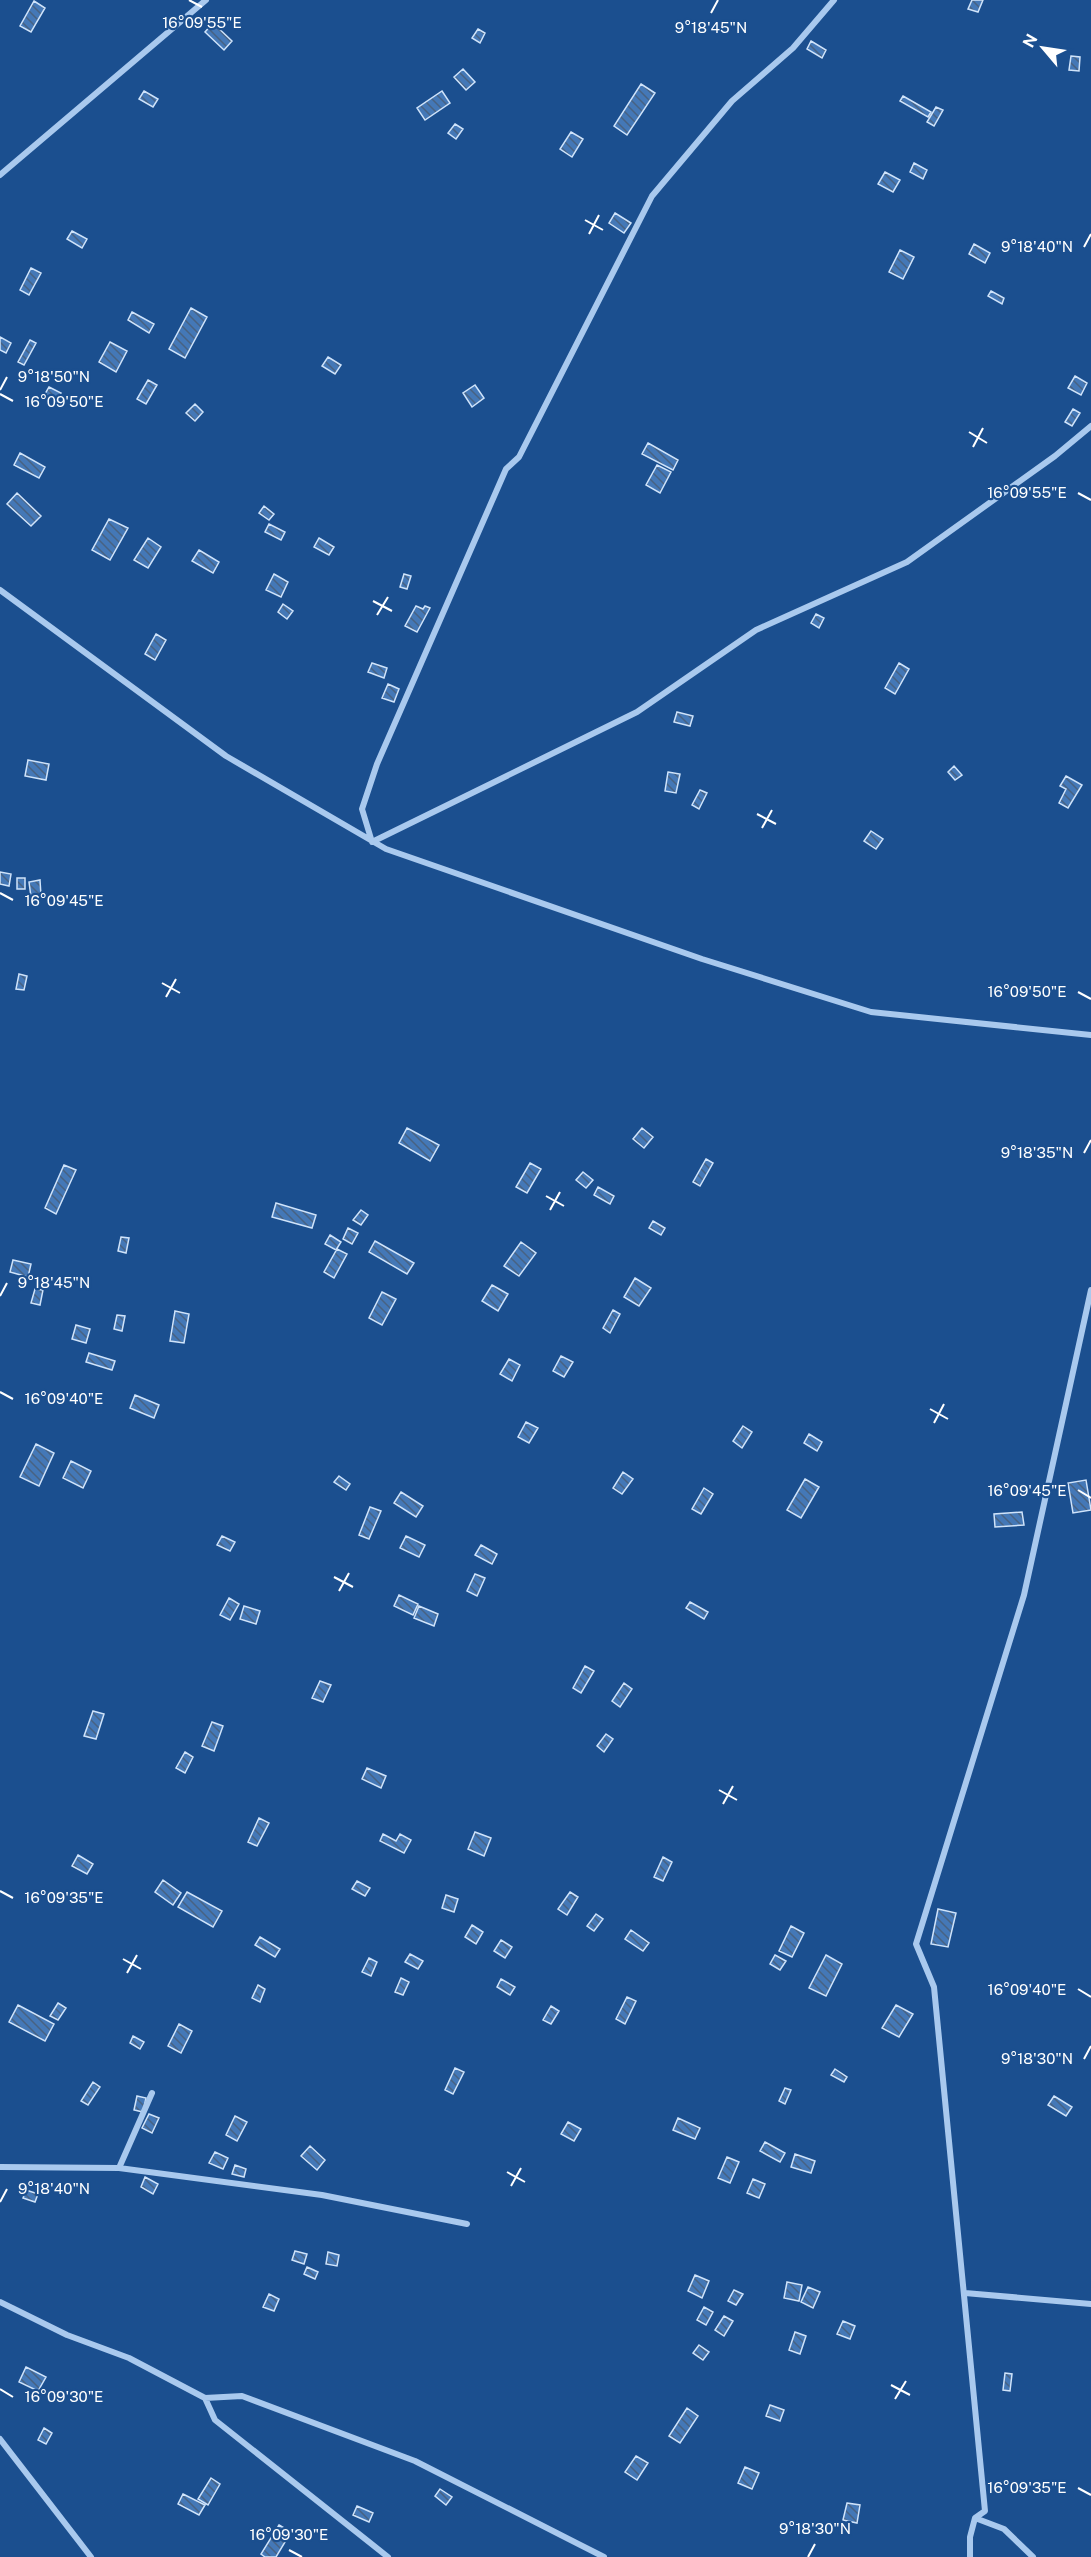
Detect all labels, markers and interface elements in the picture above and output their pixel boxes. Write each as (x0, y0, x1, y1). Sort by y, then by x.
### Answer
text: 16°09'55"E (162, 14, 242, 31)
north arrow (1013, 18, 1073, 78)
text: 9°18'45"N (675, 19, 747, 36)
text: N (1019, 31, 1042, 51)
text: 9°18'40"N (1001, 238, 1073, 255)
text: 9°18'50"N (18, 368, 90, 385)
text: 16°09'50"E (24, 393, 104, 410)
text: 16°09'55"E (987, 484, 1067, 501)
text: 16°09'45"E (24, 892, 104, 909)
text: 16°09'50"E (987, 983, 1067, 1000)
text: 9°18'35"N (1001, 1144, 1073, 1161)
text: 9°18'45"N (18, 1274, 90, 1291)
text: 16°09'40"E (25, 1390, 103, 1407)
text: 16°09'45"E (987, 1482, 1067, 1499)
text: 16°09'35"E (24, 1889, 104, 1906)
text: 16°09'40"E (988, 1981, 1066, 1998)
text: 9°18'30"N (1001, 2050, 1073, 2067)
text: 9°18'40"N (18, 2180, 90, 2197)
text: 16°09'30"E (25, 2388, 103, 2405)
text: 16°09'35"E (987, 2479, 1067, 2496)
text: 9°18'30"N (779, 2520, 851, 2537)
text: 16°09'30"E (250, 2526, 328, 2543)

